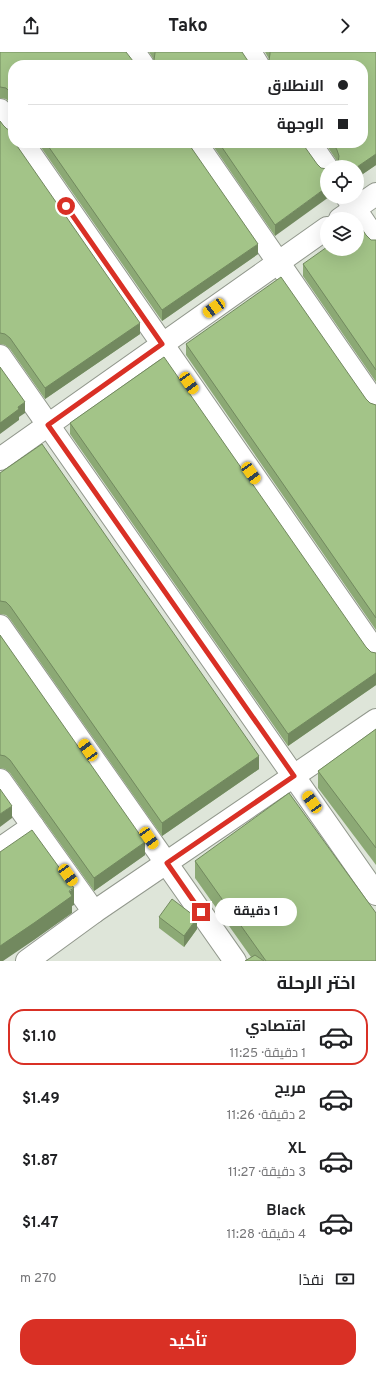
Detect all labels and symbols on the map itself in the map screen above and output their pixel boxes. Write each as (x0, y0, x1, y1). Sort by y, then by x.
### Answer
route start (57, 197, 75, 215)
car (201, 296, 227, 320)
car (177, 370, 201, 396)
car (239, 460, 263, 486)
car (76, 737, 100, 763)
car (300, 789, 324, 815)
car (137, 825, 161, 851)
car (56, 862, 80, 888)
callout: 1 دقيقة (215, 898, 297, 926)
route end (192, 903, 210, 921)

